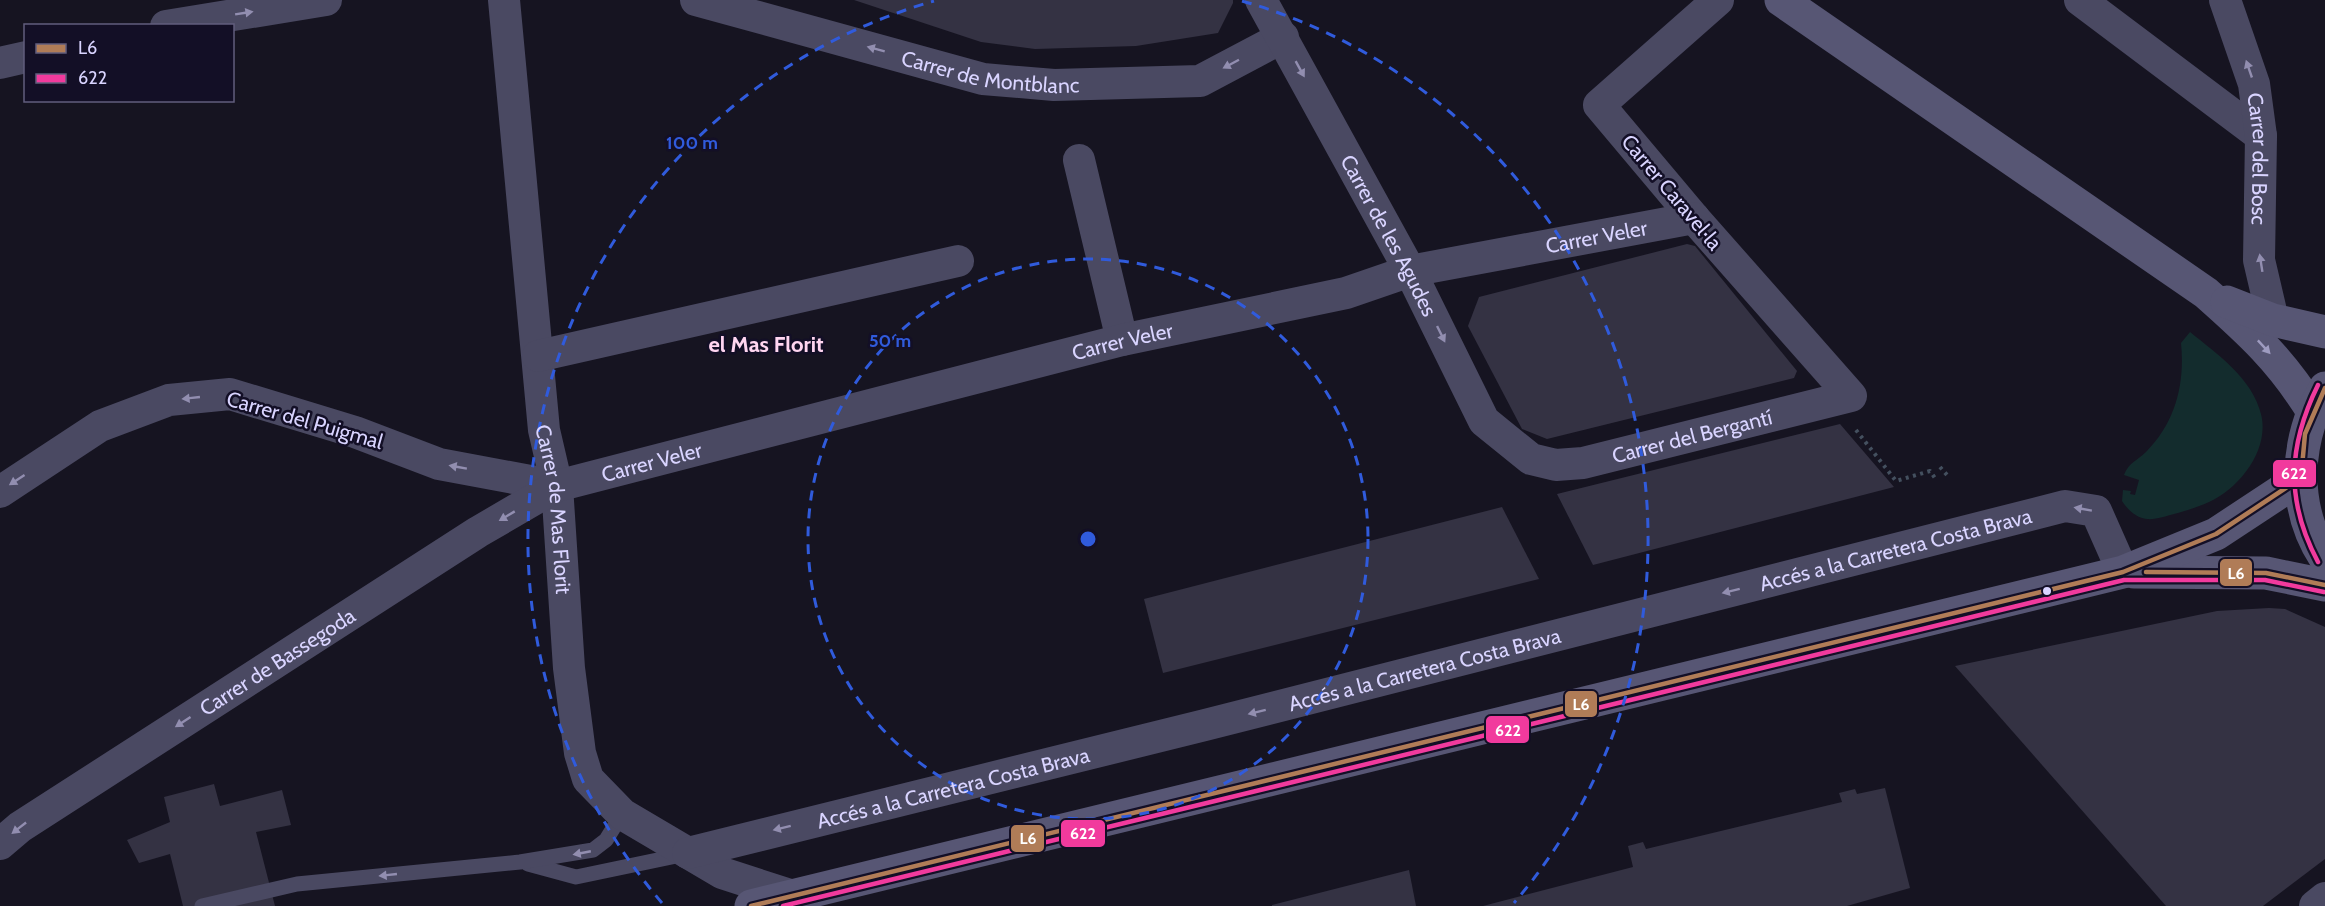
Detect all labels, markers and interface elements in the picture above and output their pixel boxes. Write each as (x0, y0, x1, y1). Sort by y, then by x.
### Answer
one-way arrow (235, 8, 254, 17)
legend (24, 24, 234, 102)
text: L6 (78, 37, 97, 59)
one-way arrow (867, 44, 885, 54)
street label: Carrer de Montblanc (899, 45, 1080, 98)
one-way arrow (1222, 59, 1240, 69)
one-way arrow (2243, 60, 2253, 78)
one-way arrow (1295, 61, 1305, 78)
text: 622 (78, 67, 107, 89)
street label: Carrer del Bosc (2243, 91, 2274, 225)
street label: Carrer Caravel·la (1616, 129, 1728, 255)
text: 100 m (666, 132, 718, 154)
street label: Carrer de les Agudes (1336, 150, 1443, 320)
street label: Carrer Veler (1543, 214, 1649, 258)
one-way arrow (2256, 253, 2265, 272)
street label: Carrer Veler (1069, 317, 1175, 365)
one-way arrow (1436, 326, 1446, 343)
text: 50 m (869, 330, 911, 352)
district label: el Mas Florit (708, 331, 824, 358)
one-way arrow (2257, 339, 2271, 353)
street label: Carrer del Puigmal (224, 386, 386, 454)
one-way arrow (182, 393, 201, 402)
street label: Carrer del Bergantí (1609, 404, 1775, 468)
street label: Carrer de Mas Florit (531, 422, 577, 595)
street label: Carrer Veler (599, 437, 705, 487)
line badge: 622 (2272, 459, 2317, 488)
one-way arrow (448, 462, 467, 471)
text: 622 (2281, 464, 2307, 483)
one-way arrow (10, 474, 26, 486)
street label: Accés a la Carretera Costa Brava (1757, 503, 2034, 596)
one-way arrow (2074, 504, 2093, 513)
one-way arrow (499, 510, 515, 521)
centre of rings (1078, 529, 1098, 549)
line badge: L6 (2219, 558, 2253, 587)
text: L6 (2228, 564, 2245, 583)
unlabelled marker (2041, 585, 2053, 597)
one-way arrow (1722, 586, 1740, 596)
street label: Carrer de Bassegoda (195, 602, 359, 721)
street label: Accés a la Carretera Costa Brava (1286, 622, 1563, 716)
line badge: L6 (1564, 690, 1598, 718)
text: L6 (1573, 695, 1590, 714)
one-way arrow (1248, 708, 1266, 717)
line badge: 622 (1485, 715, 1530, 744)
one-way arrow (175, 716, 191, 727)
text: 622 (1495, 721, 1521, 740)
street label: Accés a la Carretera Costa Brava (814, 742, 1092, 833)
line badge: 622 (1060, 819, 1106, 848)
one-way arrow (12, 822, 27, 834)
one-way arrow (773, 823, 792, 833)
line badge: L6 (1010, 824, 1045, 853)
text: 622 (1070, 824, 1096, 843)
text: L6 (1020, 829, 1037, 848)
one-way arrow (572, 849, 591, 858)
one-way arrow (379, 870, 398, 880)

